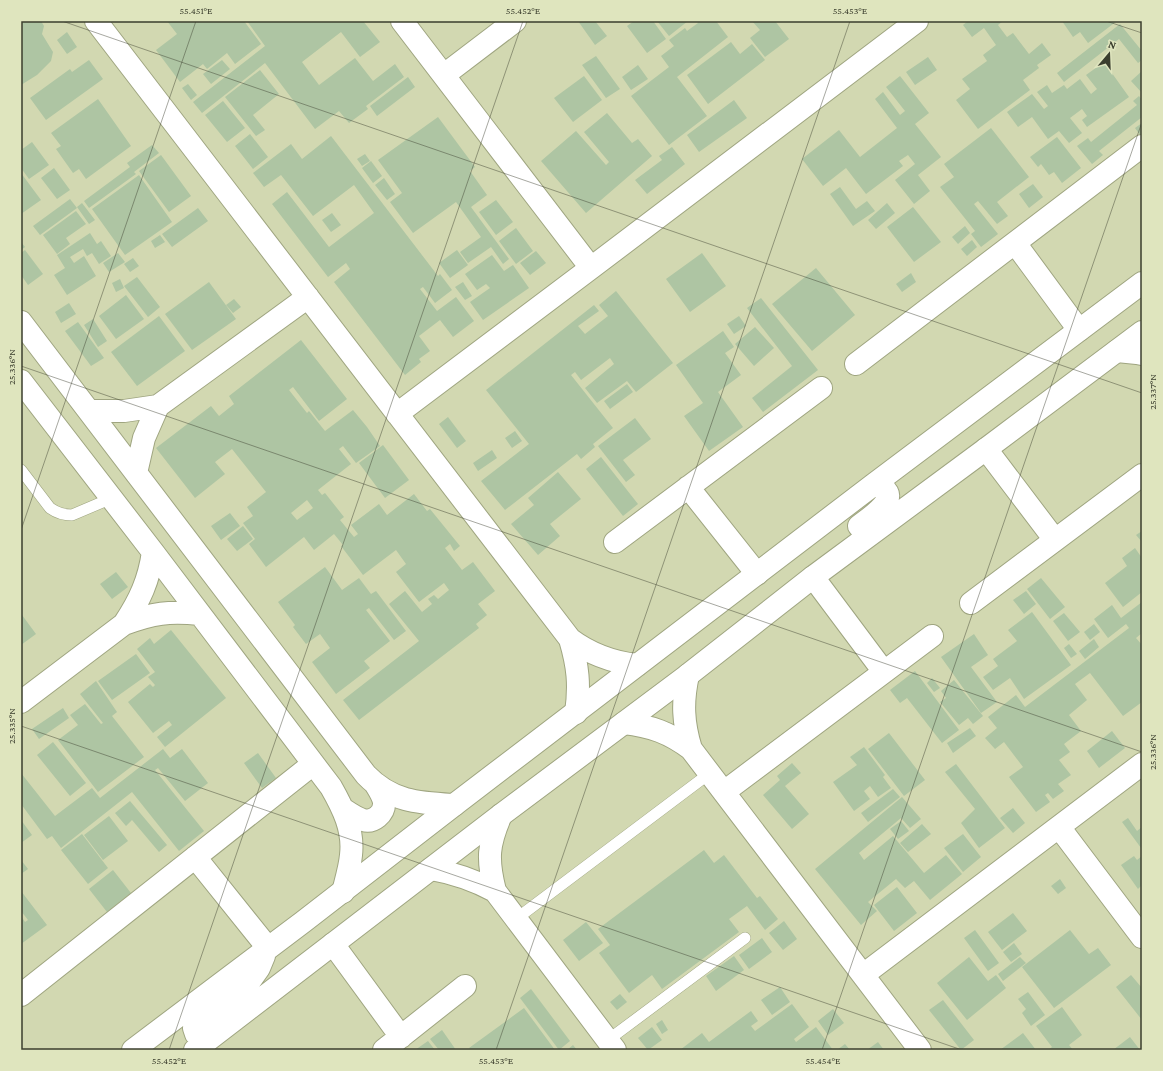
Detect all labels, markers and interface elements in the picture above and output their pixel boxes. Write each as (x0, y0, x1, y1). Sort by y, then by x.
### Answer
text: 55.451°E (179, 5, 213, 16)
text: 55.452°E (506, 5, 541, 16)
text: 55.453°E (833, 5, 868, 16)
north arrow (1089, 34, 1129, 74)
text: N (1107, 38, 1118, 52)
text: 25.336°N (6, 349, 17, 385)
text: 25.337°N (1147, 374, 1158, 410)
text: 25.335°N (6, 708, 17, 744)
text: 25.336°N (1147, 734, 1158, 770)
text: 55.452°E (152, 1055, 187, 1066)
text: 55.453°E (479, 1055, 514, 1066)
text: 55.454°E (805, 1055, 841, 1066)

